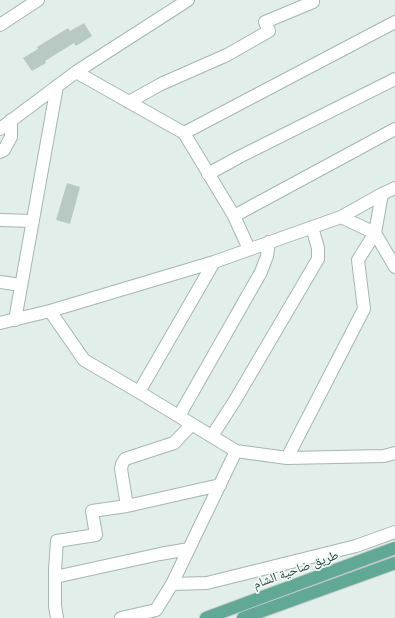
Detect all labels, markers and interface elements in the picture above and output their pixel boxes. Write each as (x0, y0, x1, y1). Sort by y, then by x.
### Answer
street label: طريق ضاحية الشام (251, 547, 341, 593)

